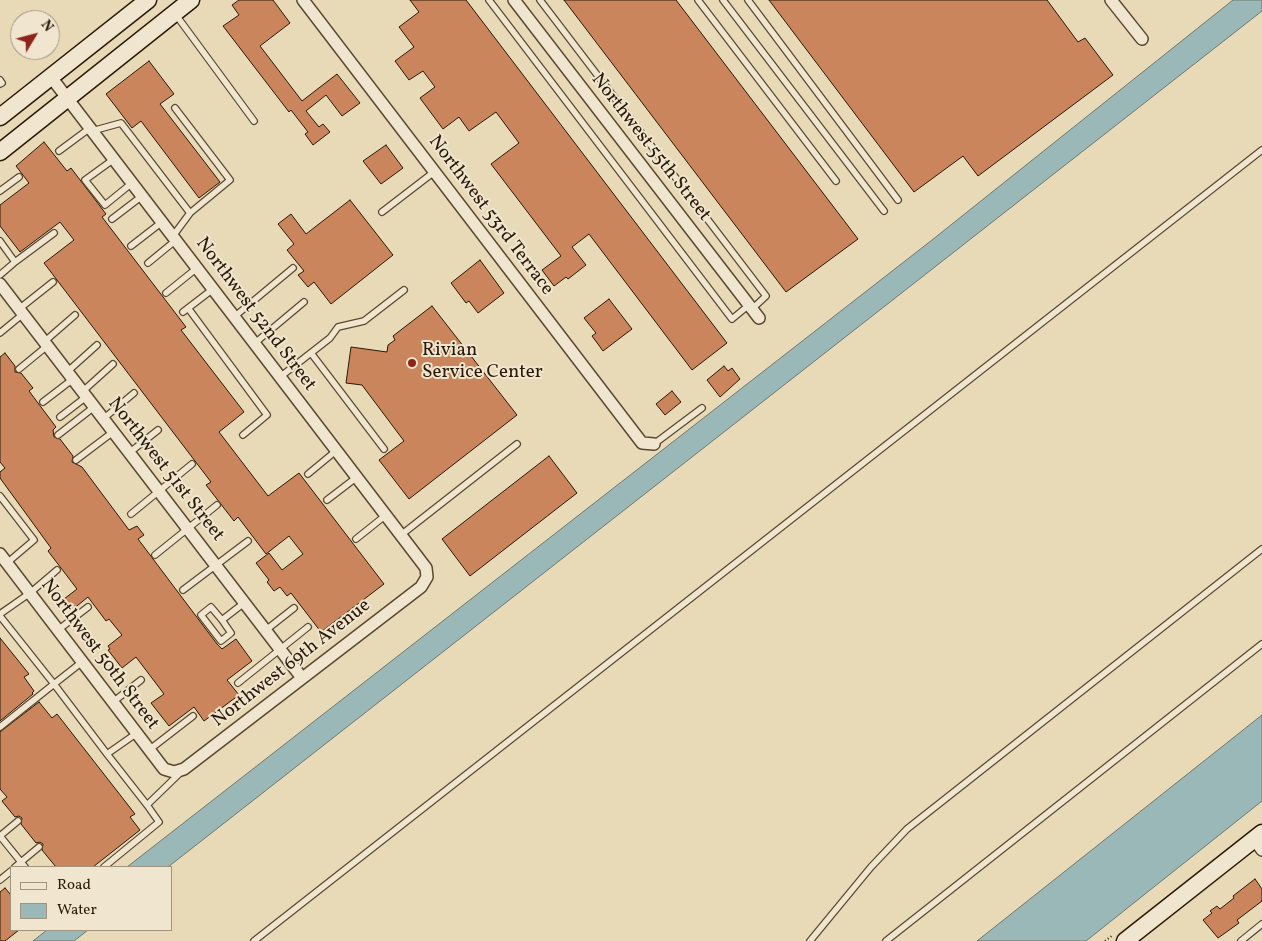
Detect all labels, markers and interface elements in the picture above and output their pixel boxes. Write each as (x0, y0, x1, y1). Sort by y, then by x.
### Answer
north arrow (10, 10, 60, 60)
text: N (36, 16, 57, 36)
street label: Northwest 55th Street (585, 70, 715, 226)
street label: Northwest 53rd Terrace (422, 131, 558, 301)
street label: Northwest 52nd Street (190, 234, 320, 396)
place label: Rivian Service Center (422, 341, 543, 385)
marker: Rivian Service Center (406, 357, 418, 369)
street label: Northwest 51st Street (102, 393, 228, 547)
street label: Northwest 50th Street (35, 575, 163, 735)
street label: Northwest 69th Avenue (208, 595, 376, 733)
legend (10, 866, 172, 931)
text: Road (57, 875, 91, 896)
text: Water (57, 900, 97, 921)

